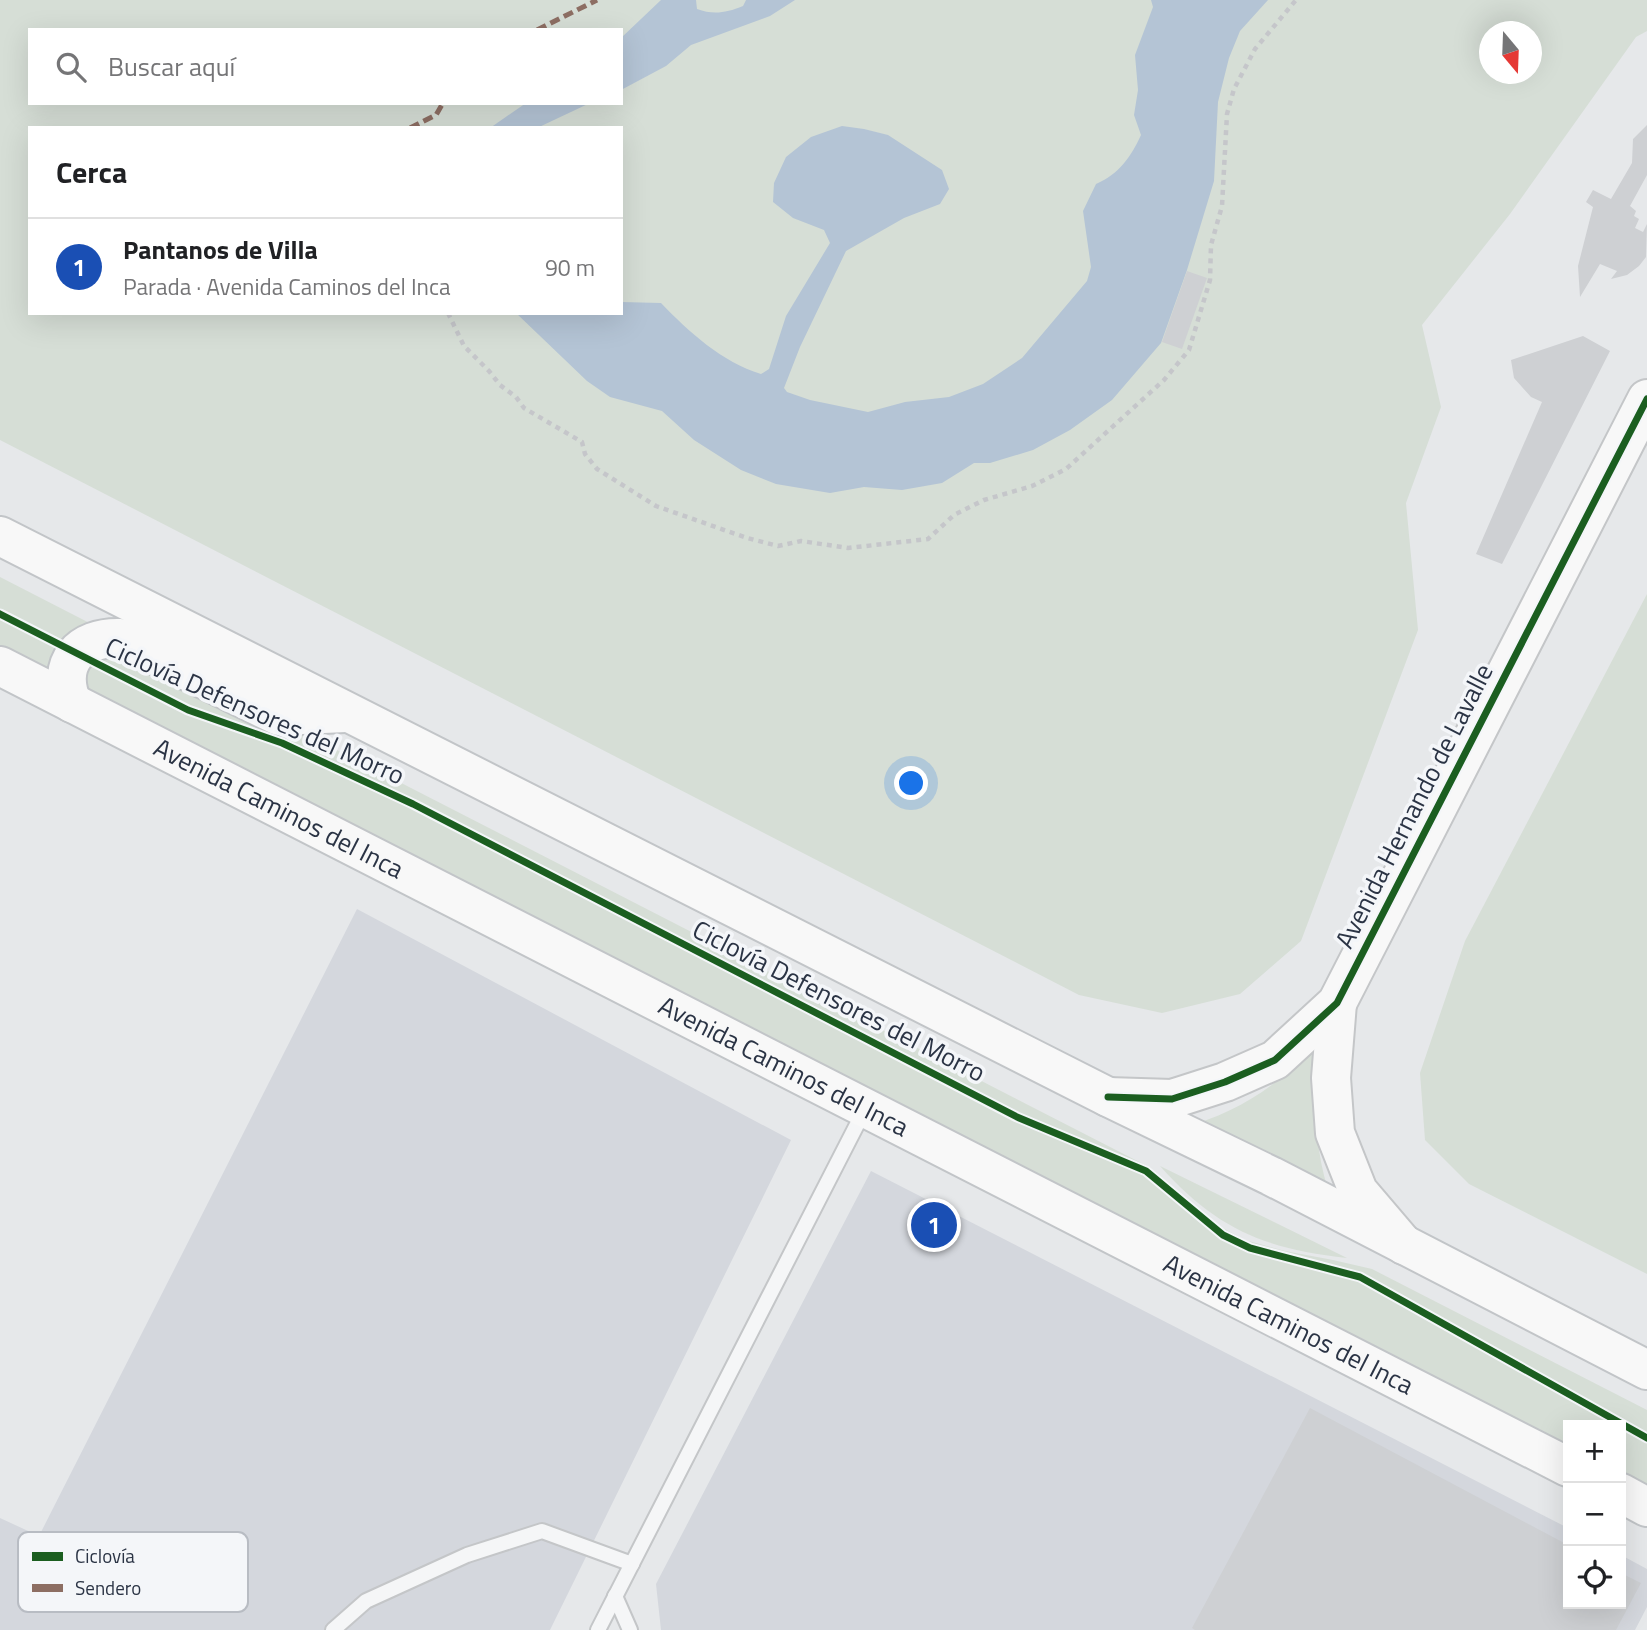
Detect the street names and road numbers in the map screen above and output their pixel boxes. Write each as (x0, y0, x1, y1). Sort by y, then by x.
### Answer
street label: Ciclovía Defensores del Morro (99, 627, 411, 794)
street label: Avenida Hernando de Lavalle (1325, 657, 1502, 955)
street label: Avenida Caminos del Inca (147, 728, 411, 888)
street label: Ciclovía Defensores del Morro (686, 910, 992, 1091)
street label: Avenida Caminos del Inca (652, 986, 916, 1146)
street label: Avenida Caminos del Inca (1157, 1244, 1421, 1404)

